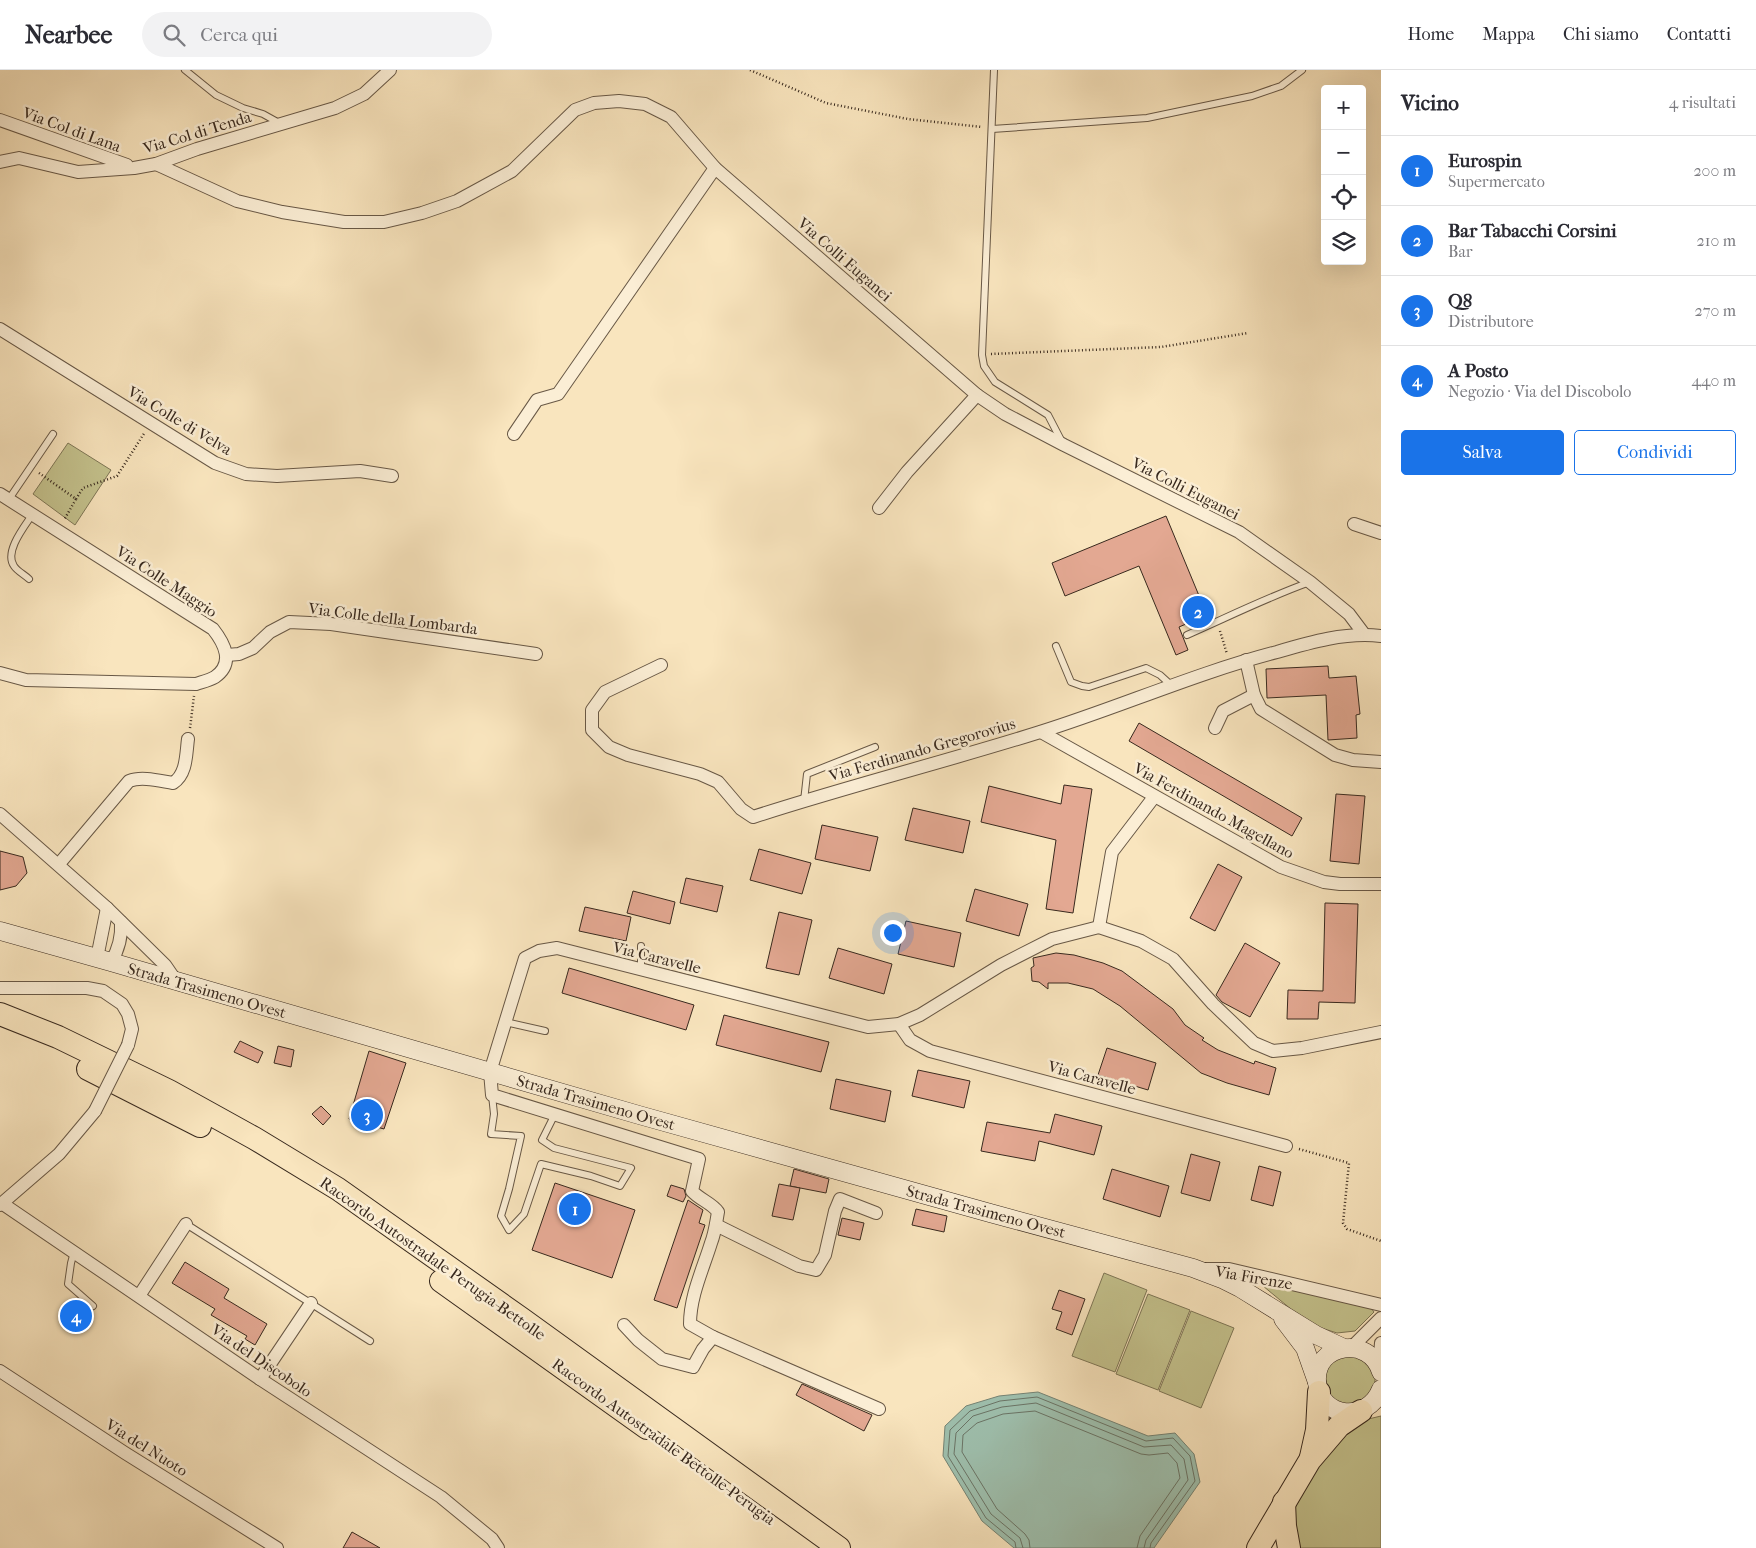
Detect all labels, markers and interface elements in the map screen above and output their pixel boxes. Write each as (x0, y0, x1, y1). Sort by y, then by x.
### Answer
search box (142, 12, 492, 57)
text: Nearbee (25, 21, 112, 49)
icon: search (160, 21, 188, 49)
text: Cerca qui (200, 24, 278, 46)
text: Home (1407, 24, 1454, 45)
text: Mappa (1482, 24, 1535, 45)
text: Chi siamo (1563, 24, 1639, 45)
text: Contatti (1667, 24, 1731, 45)
map controls (1321, 85, 1366, 265)
button: + (1321, 85, 1366, 130)
text: Vicino (1401, 91, 1459, 115)
text: 4 risultati (1669, 93, 1736, 112)
street label: Via Col di Lana (19, 103, 124, 156)
street label: Via Col di Tenda (140, 107, 254, 158)
button: − (1321, 130, 1366, 175)
text: Eurospin (1448, 150, 1522, 172)
text: 1 (1414, 161, 1420, 180)
text: 200 m (1693, 161, 1736, 180)
text: Supermercato (1448, 172, 1545, 191)
button: locate (1321, 175, 1366, 220)
street label: Via Colli Euganei (793, 213, 896, 306)
button: layers (1321, 220, 1366, 265)
text: Bar Tabacchi Corsini (1448, 220, 1617, 242)
text: 2 (1413, 231, 1421, 250)
text: 210 m (1697, 231, 1736, 250)
text: Bar (1448, 242, 1473, 261)
text: Q8 (1448, 290, 1472, 312)
text: 3 (1414, 301, 1420, 320)
text: 270 m (1695, 301, 1736, 320)
text: Distributore (1448, 312, 1534, 331)
text: A Posto (1448, 360, 1509, 382)
text: 4 (1412, 371, 1422, 390)
text: 440 m (1691, 371, 1736, 390)
street label: Via Colle di Velva (123, 381, 236, 459)
text: Negozio · Via del Discobolo (1448, 382, 1631, 401)
button: Salva (1401, 430, 1564, 475)
button: Condividi (1574, 430, 1736, 475)
street label: Via Colli Euganei (1128, 453, 1243, 524)
street label: Via Colle Maggio (112, 541, 221, 621)
pin: 2 (1182, 593, 1214, 631)
street label: Via Colle della Lombarda (306, 599, 479, 638)
street label: Via Ferdinando Gregorovius (826, 714, 1018, 786)
street label: Via Ferdinando Magellano (1129, 758, 1297, 863)
your location (880, 920, 906, 946)
street label: Via Caravelle (610, 937, 703, 978)
street label: Strada Trasimeno Ovest (125, 959, 289, 1022)
street label: Via Caravelle (1045, 1056, 1138, 1098)
street label: Strada Trasimeno Ovest (514, 1071, 678, 1134)
pin: 3 (351, 1096, 383, 1134)
street label: Raccordo Autostradale Perugia-Bettolle (316, 1173, 549, 1344)
street label: Strada Trasimeno Ovest (904, 1181, 1068, 1242)
pin: 1 (559, 1190, 591, 1228)
street label: Via Firenze (1213, 1261, 1294, 1294)
pin: 4 (60, 1297, 92, 1335)
street label: Via del Discobolo (207, 1319, 316, 1401)
street label: Raccordo Autostradale Bettolle-Perugia (548, 1354, 779, 1529)
street label: Via del Nuoto (101, 1414, 191, 1480)

